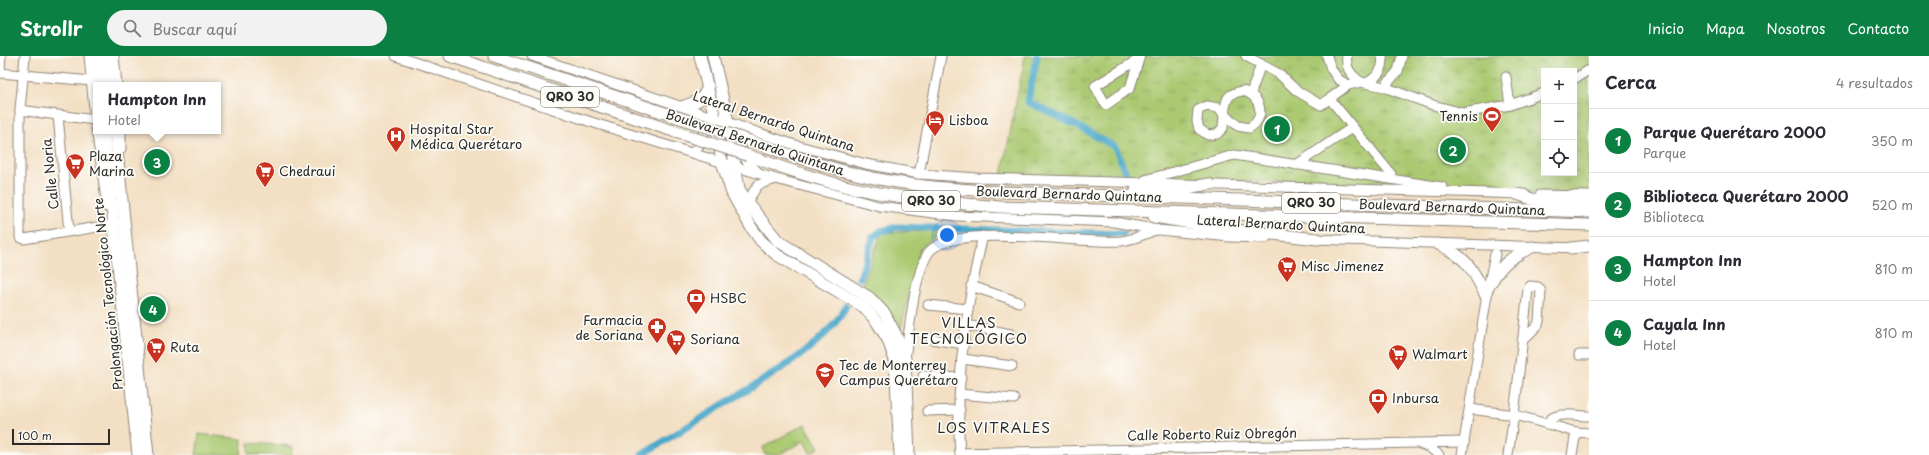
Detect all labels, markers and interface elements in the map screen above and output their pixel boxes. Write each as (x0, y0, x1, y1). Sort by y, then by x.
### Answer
search box (107, 10, 387, 46)
text: Strollr (20, 14, 83, 42)
icon: search (121, 17, 143, 39)
text: Buscar aquí (153, 17, 237, 40)
text: Inicio (1648, 18, 1684, 39)
text: Mapa (1706, 18, 1744, 39)
text: Nosotros (1766, 18, 1826, 39)
text: Contacto (1848, 18, 1909, 39)
map controls (1541, 68, 1577, 176)
button: + (1541, 68, 1577, 104)
text: Cerca (1605, 69, 1656, 95)
text: 4 resultados (1836, 73, 1913, 92)
popup (93, 82, 221, 134)
street label: Lateral Bernardo Quintana (691, 85, 858, 156)
text: Hampton Inn (108, 87, 206, 110)
road number: QRO 30 (541, 87, 599, 107)
street label: Boulevard Bernardo Quintana (664, 104, 848, 180)
button: − (1541, 104, 1577, 140)
sports icon: Tennis (1481, 105, 1503, 133)
place label: Tennis (1440, 106, 1478, 125)
hotel icon: Lisboa (924, 109, 946, 137)
text: Hotel (108, 110, 141, 129)
place label: Lisboa (949, 110, 989, 129)
pin: 1 (1264, 114, 1290, 144)
place label: Hospital Star Médica Querétaro (410, 119, 522, 153)
text: Parque Querétaro 2000 (1643, 120, 1826, 143)
hospital icon: Hospital Star Médica Querétaro (385, 125, 407, 153)
text: 1 (1615, 131, 1621, 150)
text: 350 m (1871, 131, 1913, 150)
pin: 2 (1440, 135, 1466, 165)
street label: Calle Noria (36, 137, 63, 210)
button: locate (1541, 140, 1577, 176)
text: Parque (1643, 143, 1686, 162)
place label: Plaza Marina (89, 146, 135, 180)
pin: 3 (144, 147, 170, 177)
supermarket icon: Plaza Marina (64, 152, 86, 180)
supermarket icon: Chedraui (254, 160, 276, 188)
place label: Chedraui (279, 161, 335, 180)
street label: Boulevard Bernardo Quintana (975, 181, 1163, 206)
text: Biblioteca Querétaro 2000 (1643, 184, 1849, 207)
road number: QRO 30 (902, 191, 960, 211)
road number: QRO 30 (1282, 193, 1340, 213)
street label: Boulevard Bernardo Quintana (1358, 194, 1546, 219)
text: 2 (1613, 195, 1623, 214)
text: 520 m (1871, 195, 1913, 214)
street label: Prolongación Tecnológico Norte (88, 197, 127, 391)
text: Biblioteca (1643, 207, 1704, 226)
street label: Lateral Bernardo Quintana (1196, 210, 1367, 237)
your location (937, 225, 957, 245)
text: Hampton Inn (1643, 248, 1742, 271)
supermarket icon: Misc Jimenez (1276, 255, 1298, 283)
place label: Misc Jimenez (1301, 256, 1384, 275)
text: 3 (1614, 259, 1622, 278)
text: 810 m (1875, 259, 1913, 278)
text: Hotel (1643, 271, 1676, 290)
bank icon: HSBC (685, 287, 707, 315)
place label: HSBC (710, 288, 747, 307)
pin: 4 (140, 294, 166, 324)
place label: Farmacia de Soriana (575, 310, 643, 344)
district label: VILLAS TECNOLÓGICO (910, 312, 1028, 349)
text: Cayala Inn (1643, 312, 1726, 335)
pharmacy icon: Farmacia de Soriana (646, 316, 668, 344)
text: 4 (1614, 323, 1622, 342)
text: 810 m (1875, 323, 1913, 342)
supermarket icon: Soriana (665, 328, 687, 356)
place label: Soriana (690, 329, 741, 348)
text: Hotel (1643, 335, 1676, 354)
supermarket icon: Ruta (145, 336, 167, 364)
place label: Ruta (170, 337, 200, 356)
supermarket icon: Walmart (1387, 343, 1409, 371)
place label: Walmart (1412, 344, 1468, 363)
place label: Tec de Monterrey Campus Querétaro (839, 355, 958, 389)
school or university icon: Tec de Monterrey Campus Querétaro (814, 361, 836, 389)
bank icon: Inbursa (1367, 387, 1389, 415)
place label: Inbursa (1392, 388, 1440, 407)
district label: LOS VITRALES (937, 417, 1051, 438)
street label: Calle Roberto Ruiz Obregón (1127, 423, 1297, 444)
scale bar (12, 427, 110, 446)
text: 100 m (18, 427, 52, 444)

